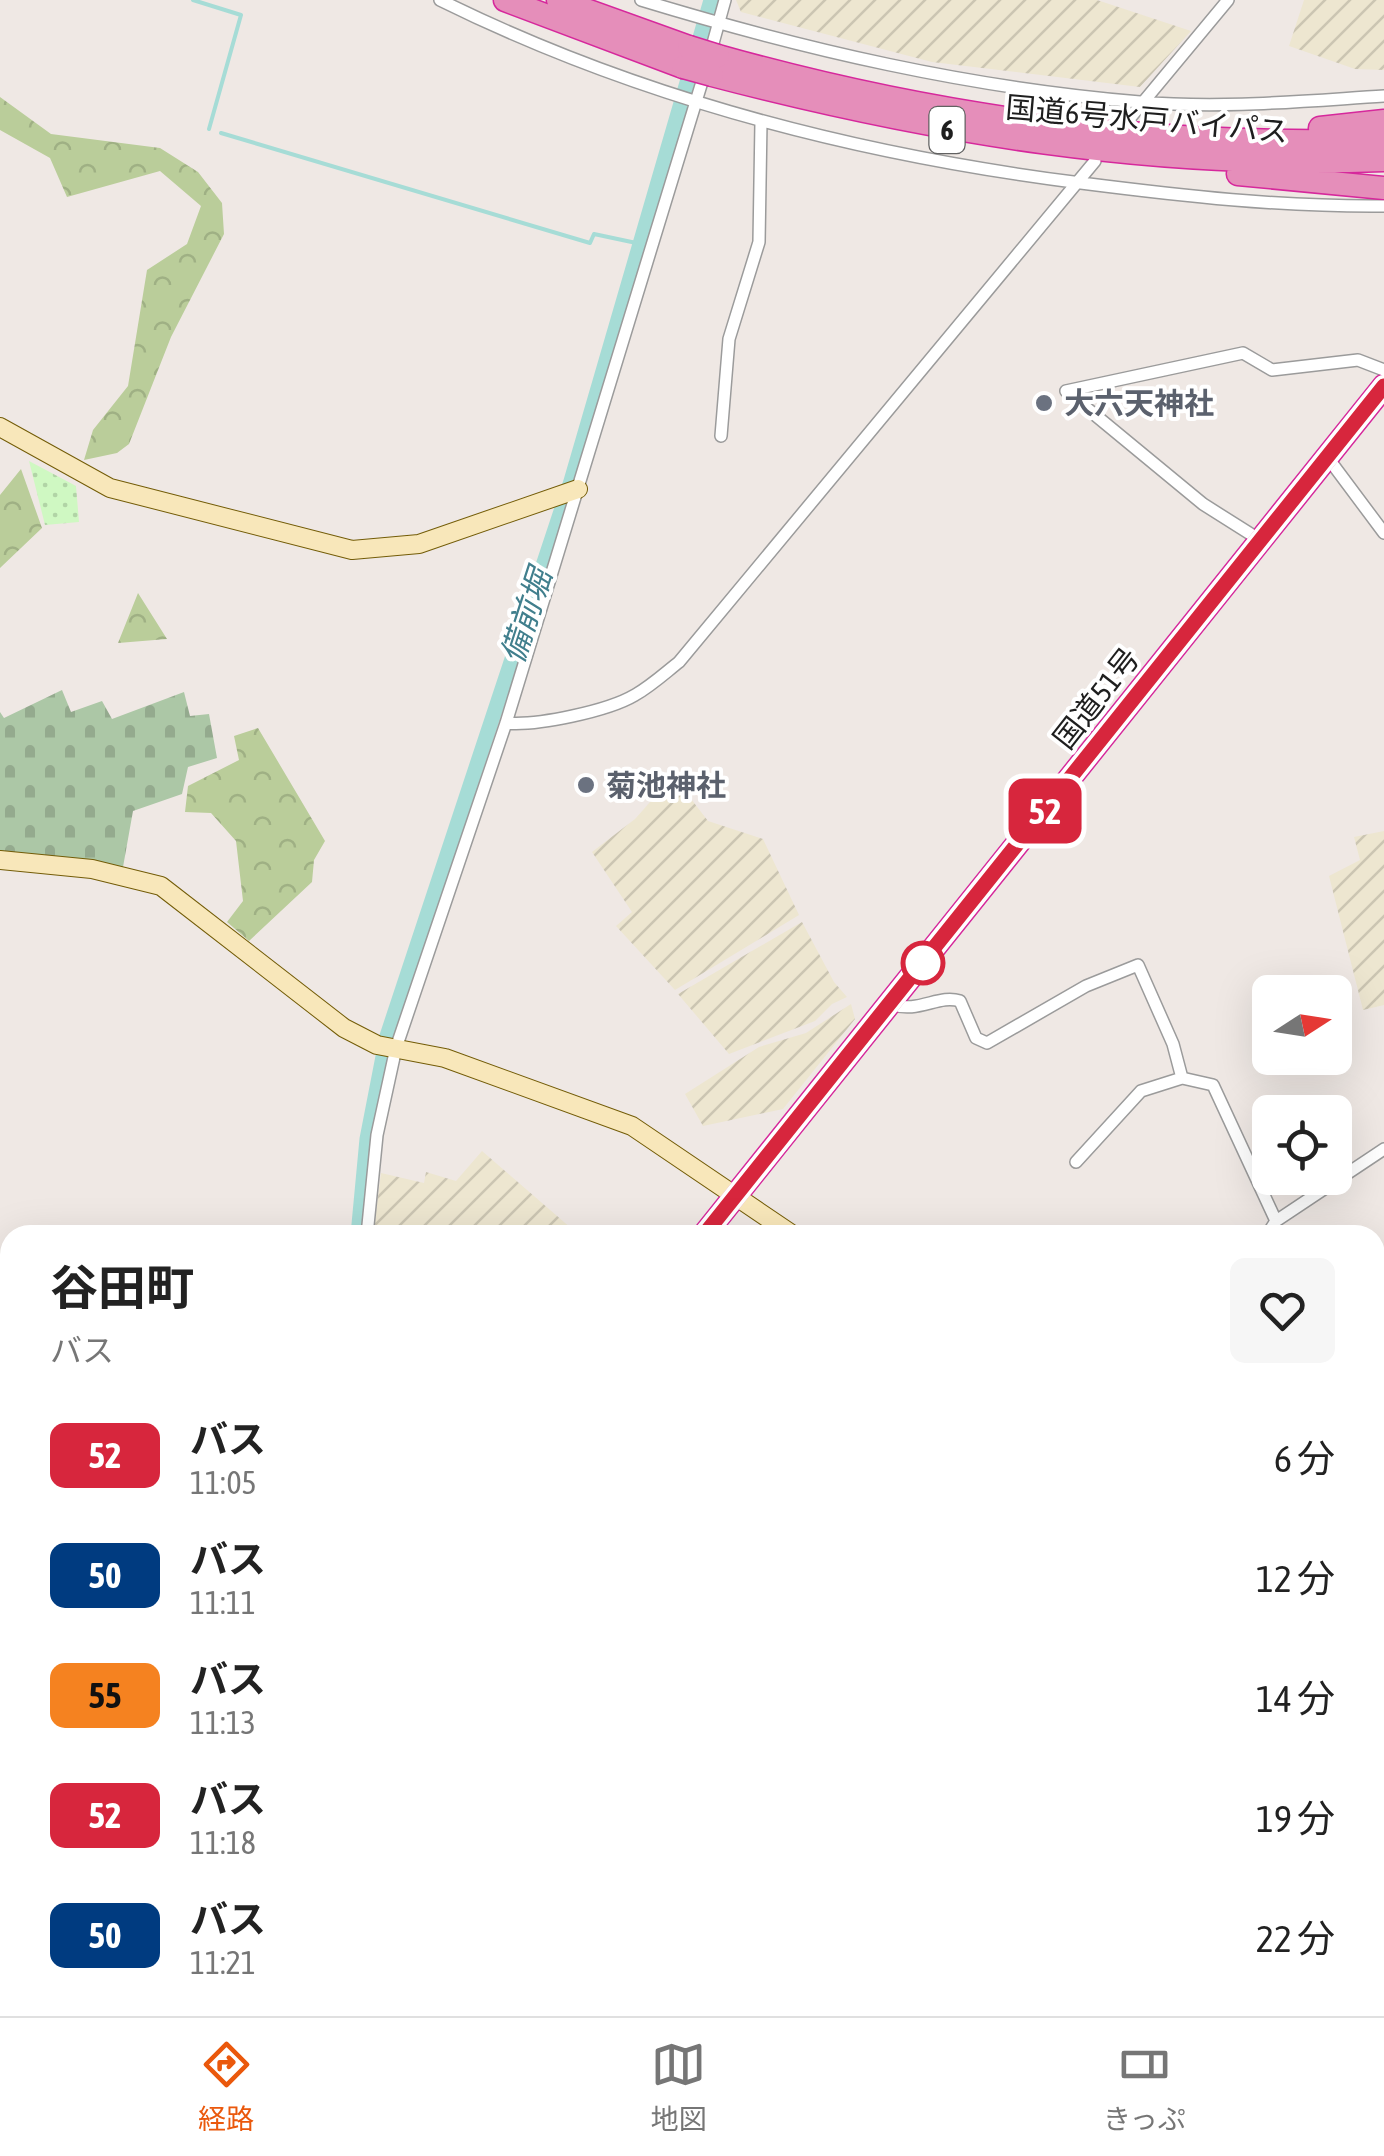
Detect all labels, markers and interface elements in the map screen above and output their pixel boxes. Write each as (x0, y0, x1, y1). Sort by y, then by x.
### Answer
street label: 国道6号水戸バイパス (1004, 90, 1290, 148)
road number: 6 (930, 107, 964, 153)
place label: 大六天神社 (1064, 386, 1214, 420)
marker: 大六天神社 (1033, 392, 1055, 414)
water label: 備前堀 (494, 560, 560, 667)
street label: 国道51号 (1046, 641, 1146, 755)
place label: 菊池神社 (606, 768, 726, 802)
marker: 菊池神社 (575, 774, 597, 796)
line badge: 52 (1000, 778, 1090, 844)
text: 52 (1029, 791, 1061, 831)
unlabelled marker (902, 942, 944, 984)
north arrow (1252, 975, 1352, 1075)
map controls (1252, 975, 1352, 1195)
button: locate (1252, 1095, 1352, 1195)
button: heart (1230, 1258, 1335, 1363)
text: 谷田町 (50, 1260, 194, 1315)
text: バス (50, 1332, 114, 1369)
text: バス (190, 1418, 266, 1461)
text: 52 (89, 1435, 121, 1475)
text: 6 分 (1274, 1437, 1335, 1480)
text: 11:05 (190, 1464, 257, 1501)
text: バス (190, 1538, 266, 1581)
text: 50 (89, 1555, 121, 1595)
text: 12 分 (1256, 1557, 1335, 1600)
text: 11:11 (190, 1584, 256, 1621)
text: バス (190, 1658, 266, 1701)
text: 55 (89, 1675, 121, 1715)
text: 14 分 (1256, 1677, 1335, 1720)
text: 11:13 (190, 1704, 256, 1741)
text: バス (190, 1778, 266, 1821)
text: 52 (89, 1795, 121, 1835)
text: 19 分 (1256, 1797, 1335, 1840)
text: 11:18 (190, 1824, 256, 1861)
text: バス (190, 1898, 266, 1941)
text: 50 (89, 1915, 121, 1955)
text: 22 分 (1256, 1917, 1335, 1960)
text: 11:21 (190, 1944, 256, 1981)
tab: 経路 (198, 2037, 254, 2137)
tab: 地図 (651, 2037, 707, 2137)
tab: きっぷ (1103, 2037, 1186, 2137)

